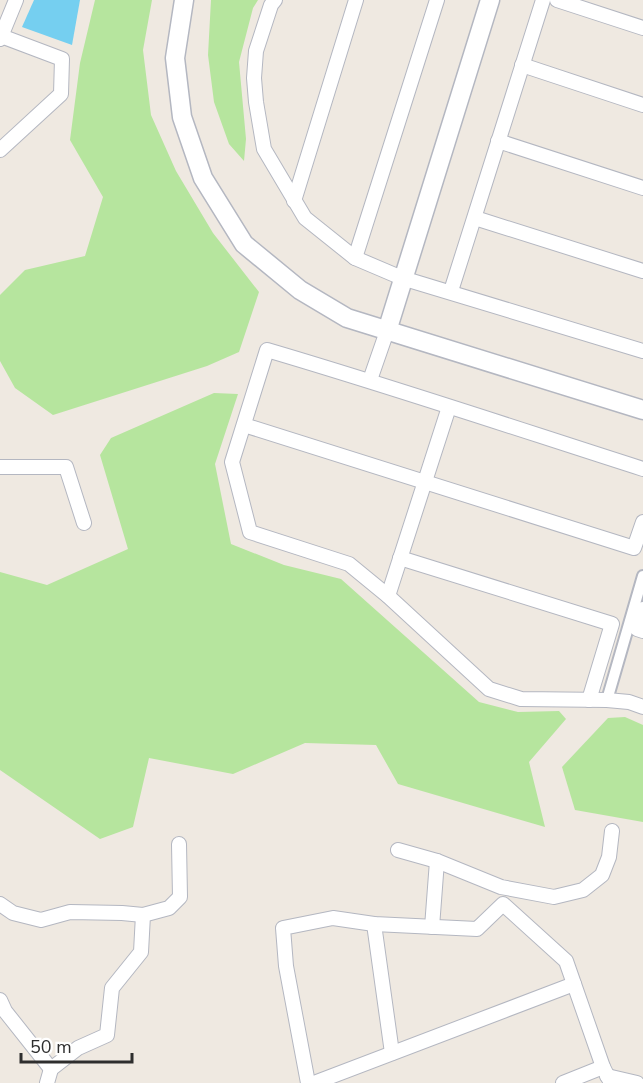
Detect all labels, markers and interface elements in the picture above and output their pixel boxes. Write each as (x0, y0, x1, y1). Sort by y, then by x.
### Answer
scale bar (21, 1026, 132, 1064)
text: 50 m (30, 1035, 72, 1059)

